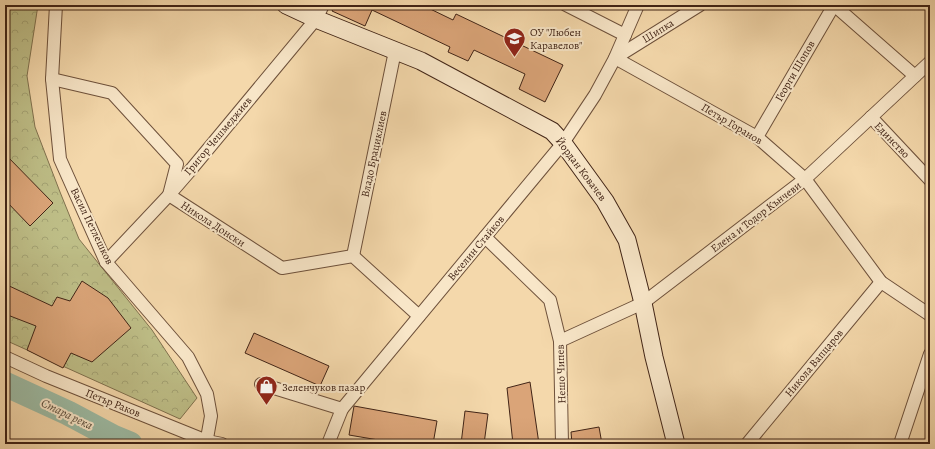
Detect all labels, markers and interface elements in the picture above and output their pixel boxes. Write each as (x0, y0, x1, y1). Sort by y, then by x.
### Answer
street label: Шипка (639, 15, 678, 47)
school or university icon: ОУ "Любен Каравелов" (502, 25, 528, 58)
place label: ОУ "Любен Каравелов" (530, 25, 582, 53)
street label: Георги Шопов (771, 38, 819, 104)
street label: Григор Чешмеджиев (181, 93, 255, 179)
street label: Петър Горанов (699, 100, 765, 148)
street label: Владо Брациклиев (358, 109, 390, 199)
street label: Единство (871, 119, 913, 162)
street label: Йордан Ковачев (552, 134, 610, 204)
street label: Елена и Тодор Кънчеви (708, 178, 804, 256)
street label: Васил Петлешков (67, 185, 117, 267)
street label: Никола Донски (178, 197, 248, 251)
street label: Веселин Стайков (444, 212, 508, 284)
street label: Никола Вапцаров (781, 326, 847, 400)
street label: Нешо Чипев (552, 344, 570, 404)
shop icon: Зеленчуков пазар (253, 374, 279, 407)
place label: Зеленчуков пазар (282, 380, 365, 395)
street label: Петър Раков (83, 385, 143, 421)
water label: Стара река (39, 395, 96, 434)

